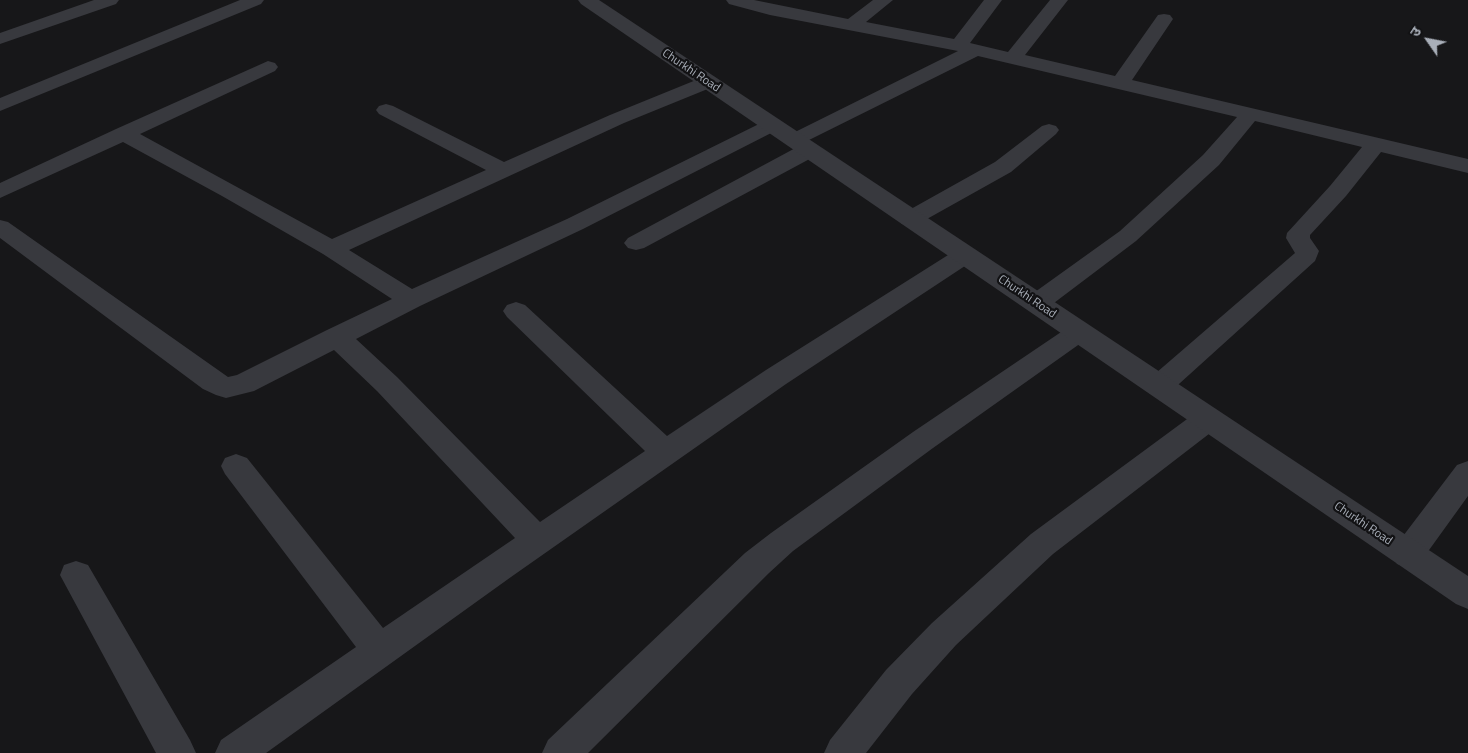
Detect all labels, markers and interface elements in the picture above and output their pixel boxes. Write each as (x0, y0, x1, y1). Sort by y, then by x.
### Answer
north arrow (1403, 15, 1453, 65)
text: उ (1404, 22, 1426, 41)
street label: Churkhi Road (659, 46, 723, 96)
street label: Churkhi Road (995, 272, 1059, 322)
street label: Churkhi Road (1331, 499, 1395, 549)

